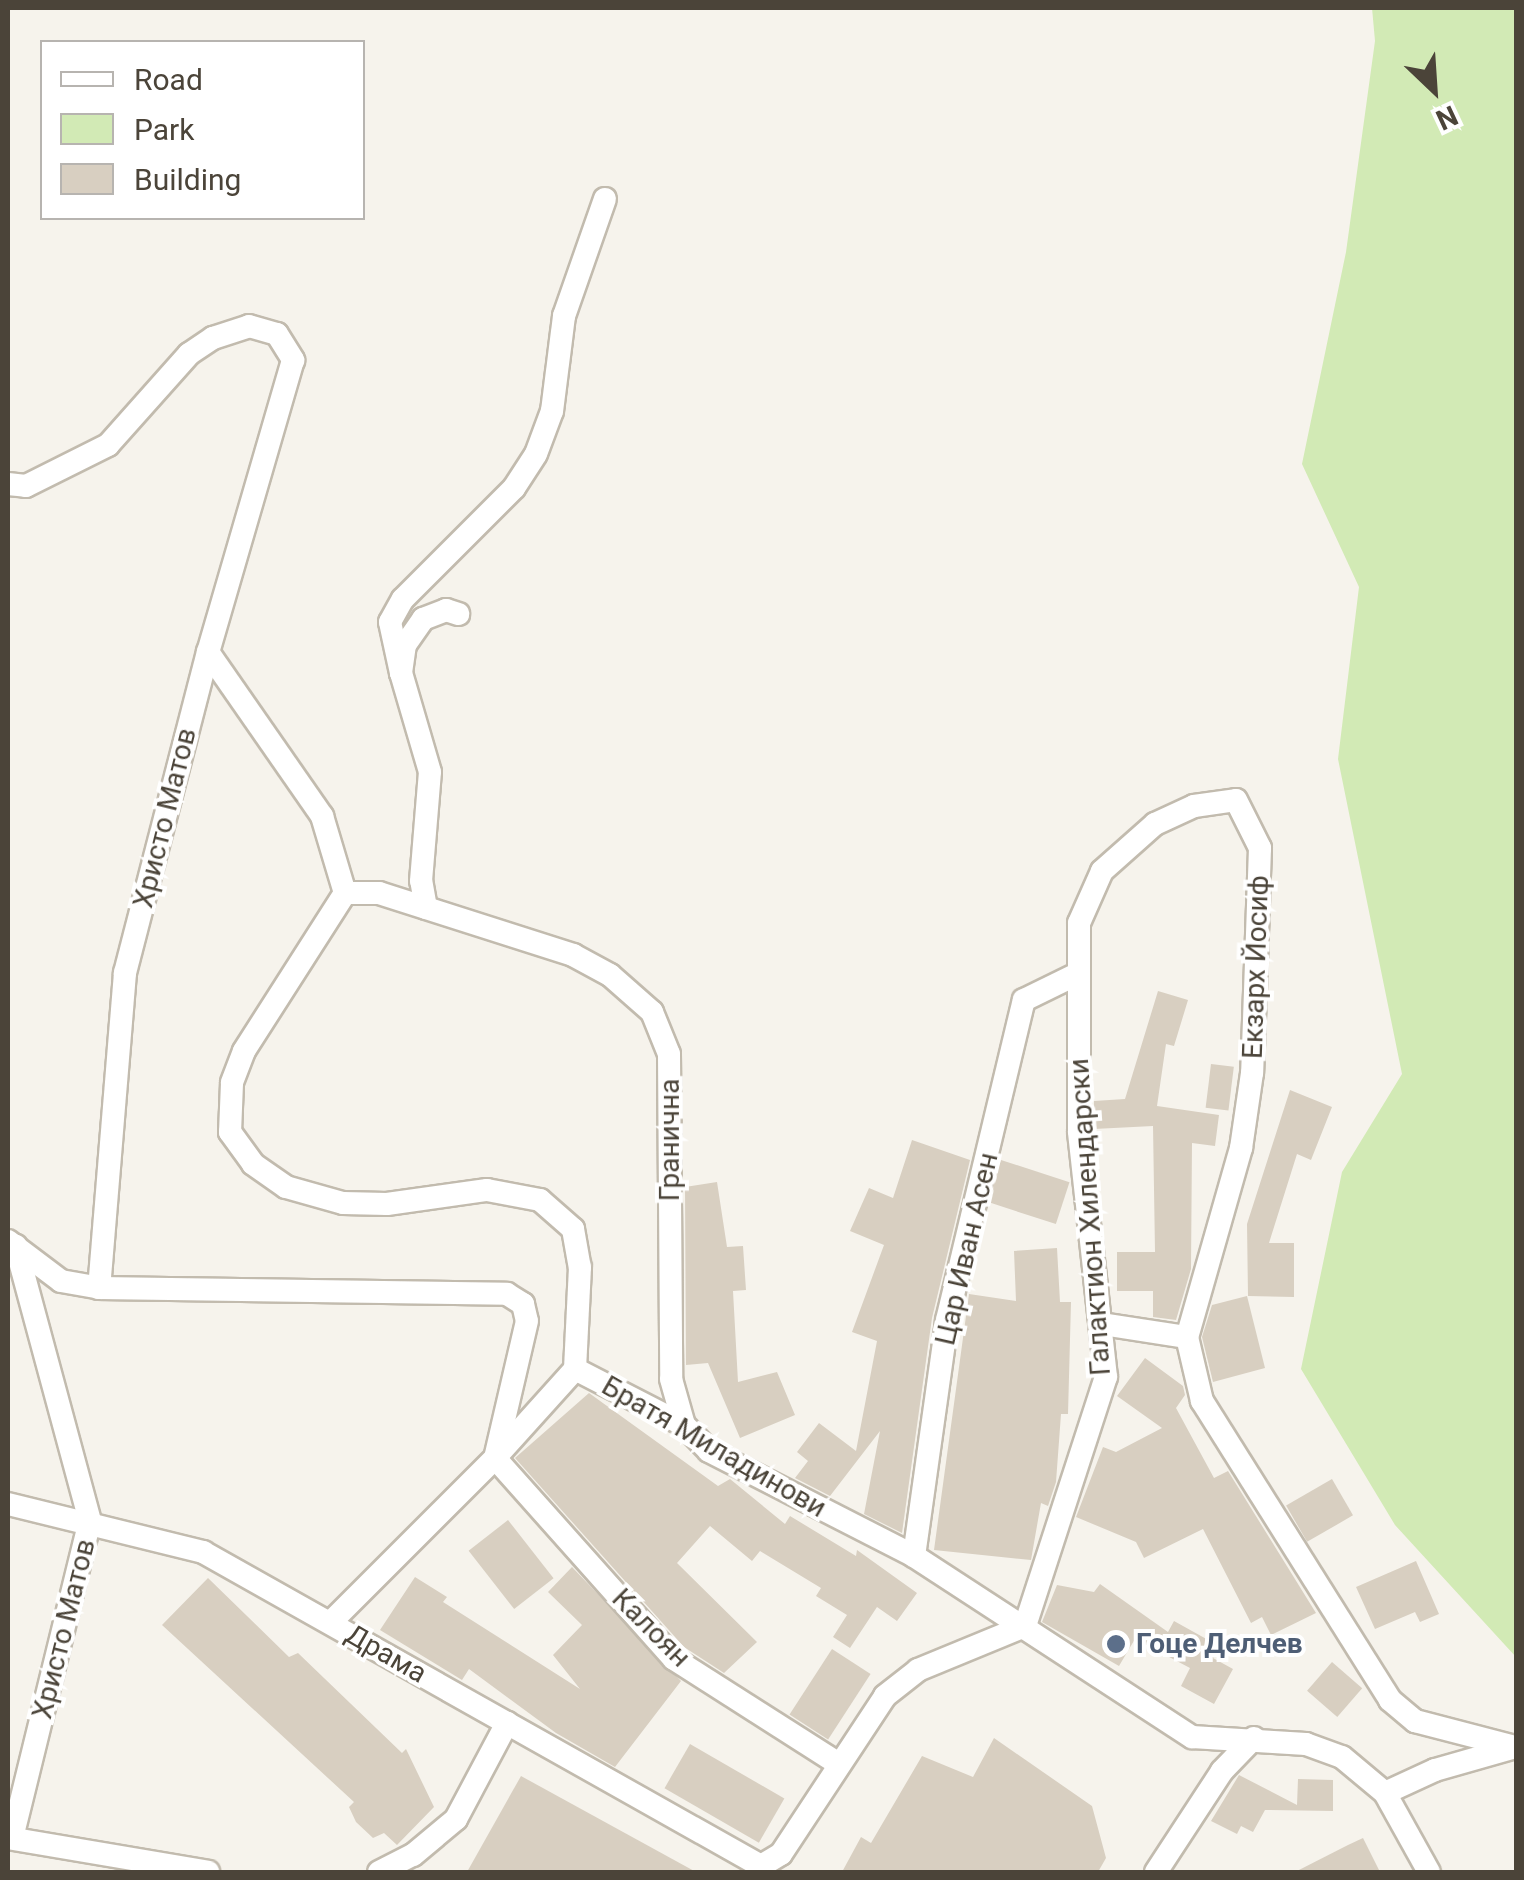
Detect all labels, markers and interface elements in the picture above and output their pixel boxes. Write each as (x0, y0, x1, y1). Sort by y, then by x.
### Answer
legend (40, 40, 365, 220)
north arrow (1384, 40, 1484, 140)
text: Road (134, 62, 203, 97)
text: N (1431, 99, 1463, 137)
text: Park (134, 112, 194, 147)
text: Building (134, 162, 241, 197)
street label: Христо Матов (126, 725, 204, 911)
street label: Екзарх Йосиф (1236, 875, 1276, 1059)
street label: Галактион Хилендарски (1062, 1057, 1118, 1377)
street label: Гранична (653, 1079, 687, 1201)
street label: Цар Иван Асен (929, 1149, 1005, 1349)
street label: Братя Миладинови (596, 1369, 832, 1525)
street label: Христо Матов (25, 1536, 103, 1722)
street label: Калоян (605, 1582, 697, 1674)
street label: Драма (339, 1617, 433, 1691)
place label: Гоце Делчев (1136, 1627, 1303, 1661)
marker: Гоце Делчев (1105, 1633, 1127, 1655)

